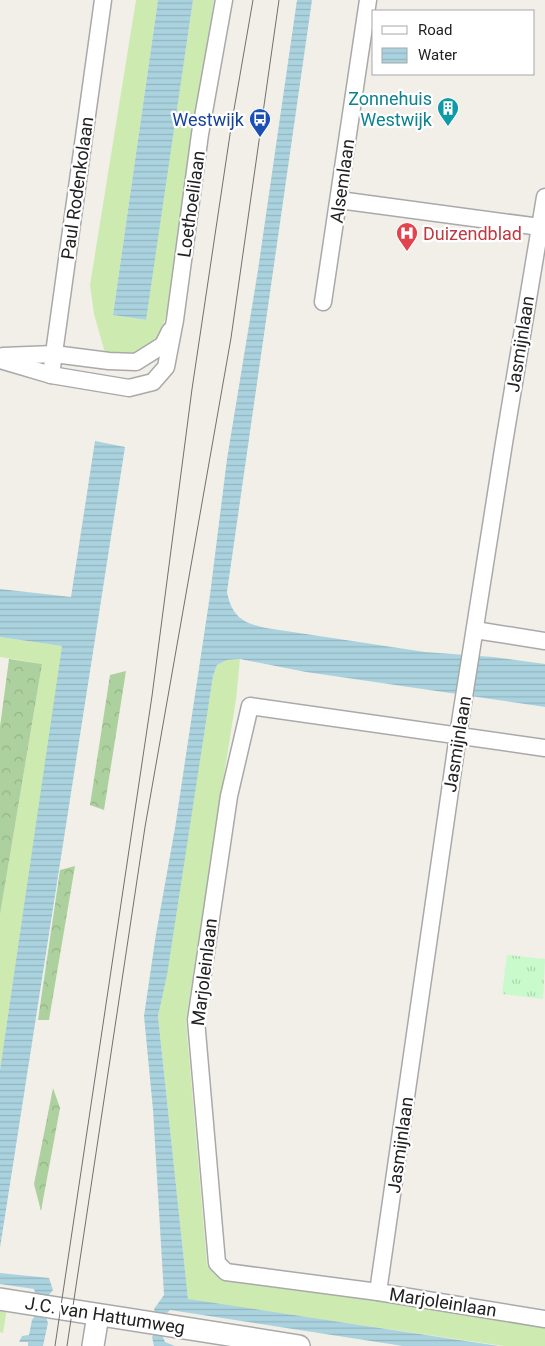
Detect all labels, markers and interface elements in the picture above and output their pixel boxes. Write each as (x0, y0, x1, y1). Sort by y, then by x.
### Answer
legend (372, 10, 535, 75)
text: Road (418, 21, 452, 39)
text: Water (418, 46, 457, 64)
place label: Zonnehuis Westwijk (348, 88, 433, 130)
building icon: Zonnehuis Westwijk (436, 96, 460, 127)
bus stop icon: Westwijk (248, 107, 272, 138)
place label: Westwijk (172, 109, 245, 130)
street label: Paul Rodenkolaan (57, 115, 97, 261)
street label: Alsemlaan (326, 138, 358, 224)
street label: Loethoelilaan (173, 149, 209, 259)
hospital icon: Duizendblad (395, 221, 419, 252)
place label: Duizendblad (423, 223, 522, 244)
street label: Jasmijnlaan (502, 294, 538, 394)
street label: Jasmijnlaan (439, 694, 475, 794)
street label: Marjoleinlaan (187, 917, 221, 1027)
street label: Jasmijnlaan (383, 1095, 417, 1195)
street label: Marjoleinlaan (388, 1283, 498, 1321)
street label: J.C. van Hattumweg (24, 1292, 186, 1338)

